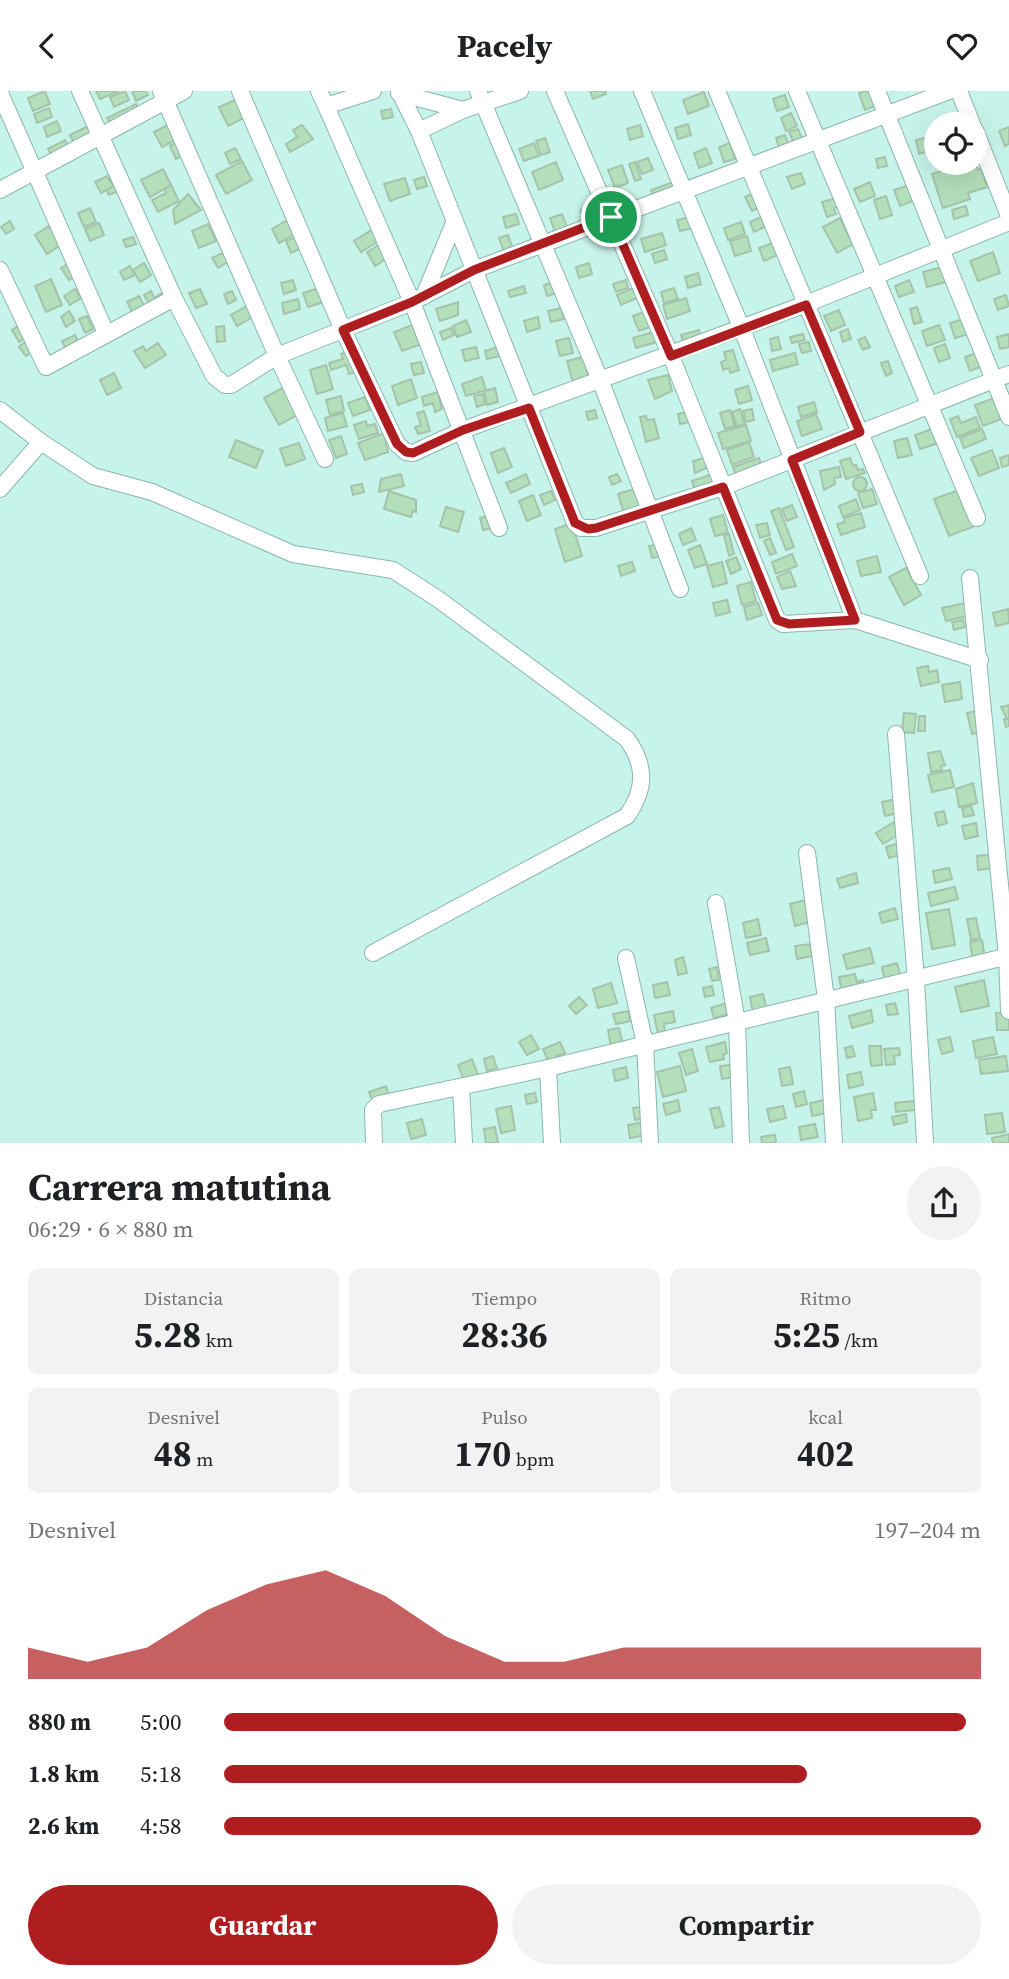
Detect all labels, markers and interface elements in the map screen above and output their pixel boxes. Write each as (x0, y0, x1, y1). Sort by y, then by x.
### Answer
text: Pacely (457, 24, 552, 68)
icon: back (28, 27, 66, 65)
icon: heart (943, 27, 981, 65)
map controls (924, 112, 987, 175)
button: locate (924, 112, 987, 175)
pin (581, 187, 641, 247)
icon: arrive (592, 198, 630, 236)
text: Carrera matutina (28, 1161, 331, 1213)
button: share (907, 1166, 981, 1240)
text: 06:29 · 6 × 880 m (28, 1213, 194, 1245)
text: Distancia (144, 1285, 223, 1311)
text: Tiempo (472, 1285, 537, 1311)
text: Ritmo (800, 1285, 851, 1311)
text: 5.28 (134, 1311, 201, 1359)
text: 28:36 (461, 1311, 548, 1359)
text: 5:25 (773, 1311, 840, 1359)
text: km (201, 1327, 233, 1353)
text: /km (840, 1327, 878, 1353)
text: Desnivel (147, 1404, 220, 1430)
text: Pulso (481, 1404, 528, 1430)
text: kcal (808, 1404, 843, 1430)
text: 48 (154, 1430, 192, 1478)
text: 170 (454, 1430, 511, 1478)
text: 402 (797, 1430, 854, 1478)
text: m (192, 1446, 213, 1472)
text: bpm (511, 1446, 555, 1472)
text: Desnivel (28, 1514, 116, 1546)
text: 197–204 m (874, 1514, 981, 1546)
text: 880 m (28, 1706, 91, 1738)
text: 5:00 (140, 1706, 181, 1738)
text: 1.8 km (28, 1758, 99, 1790)
text: 5:18 (140, 1758, 181, 1790)
text: 2.6 km (28, 1810, 99, 1842)
text: 4:58 (140, 1810, 181, 1842)
button: Guardar (28, 1885, 498, 1965)
button: Compartir (512, 1885, 981, 1965)

